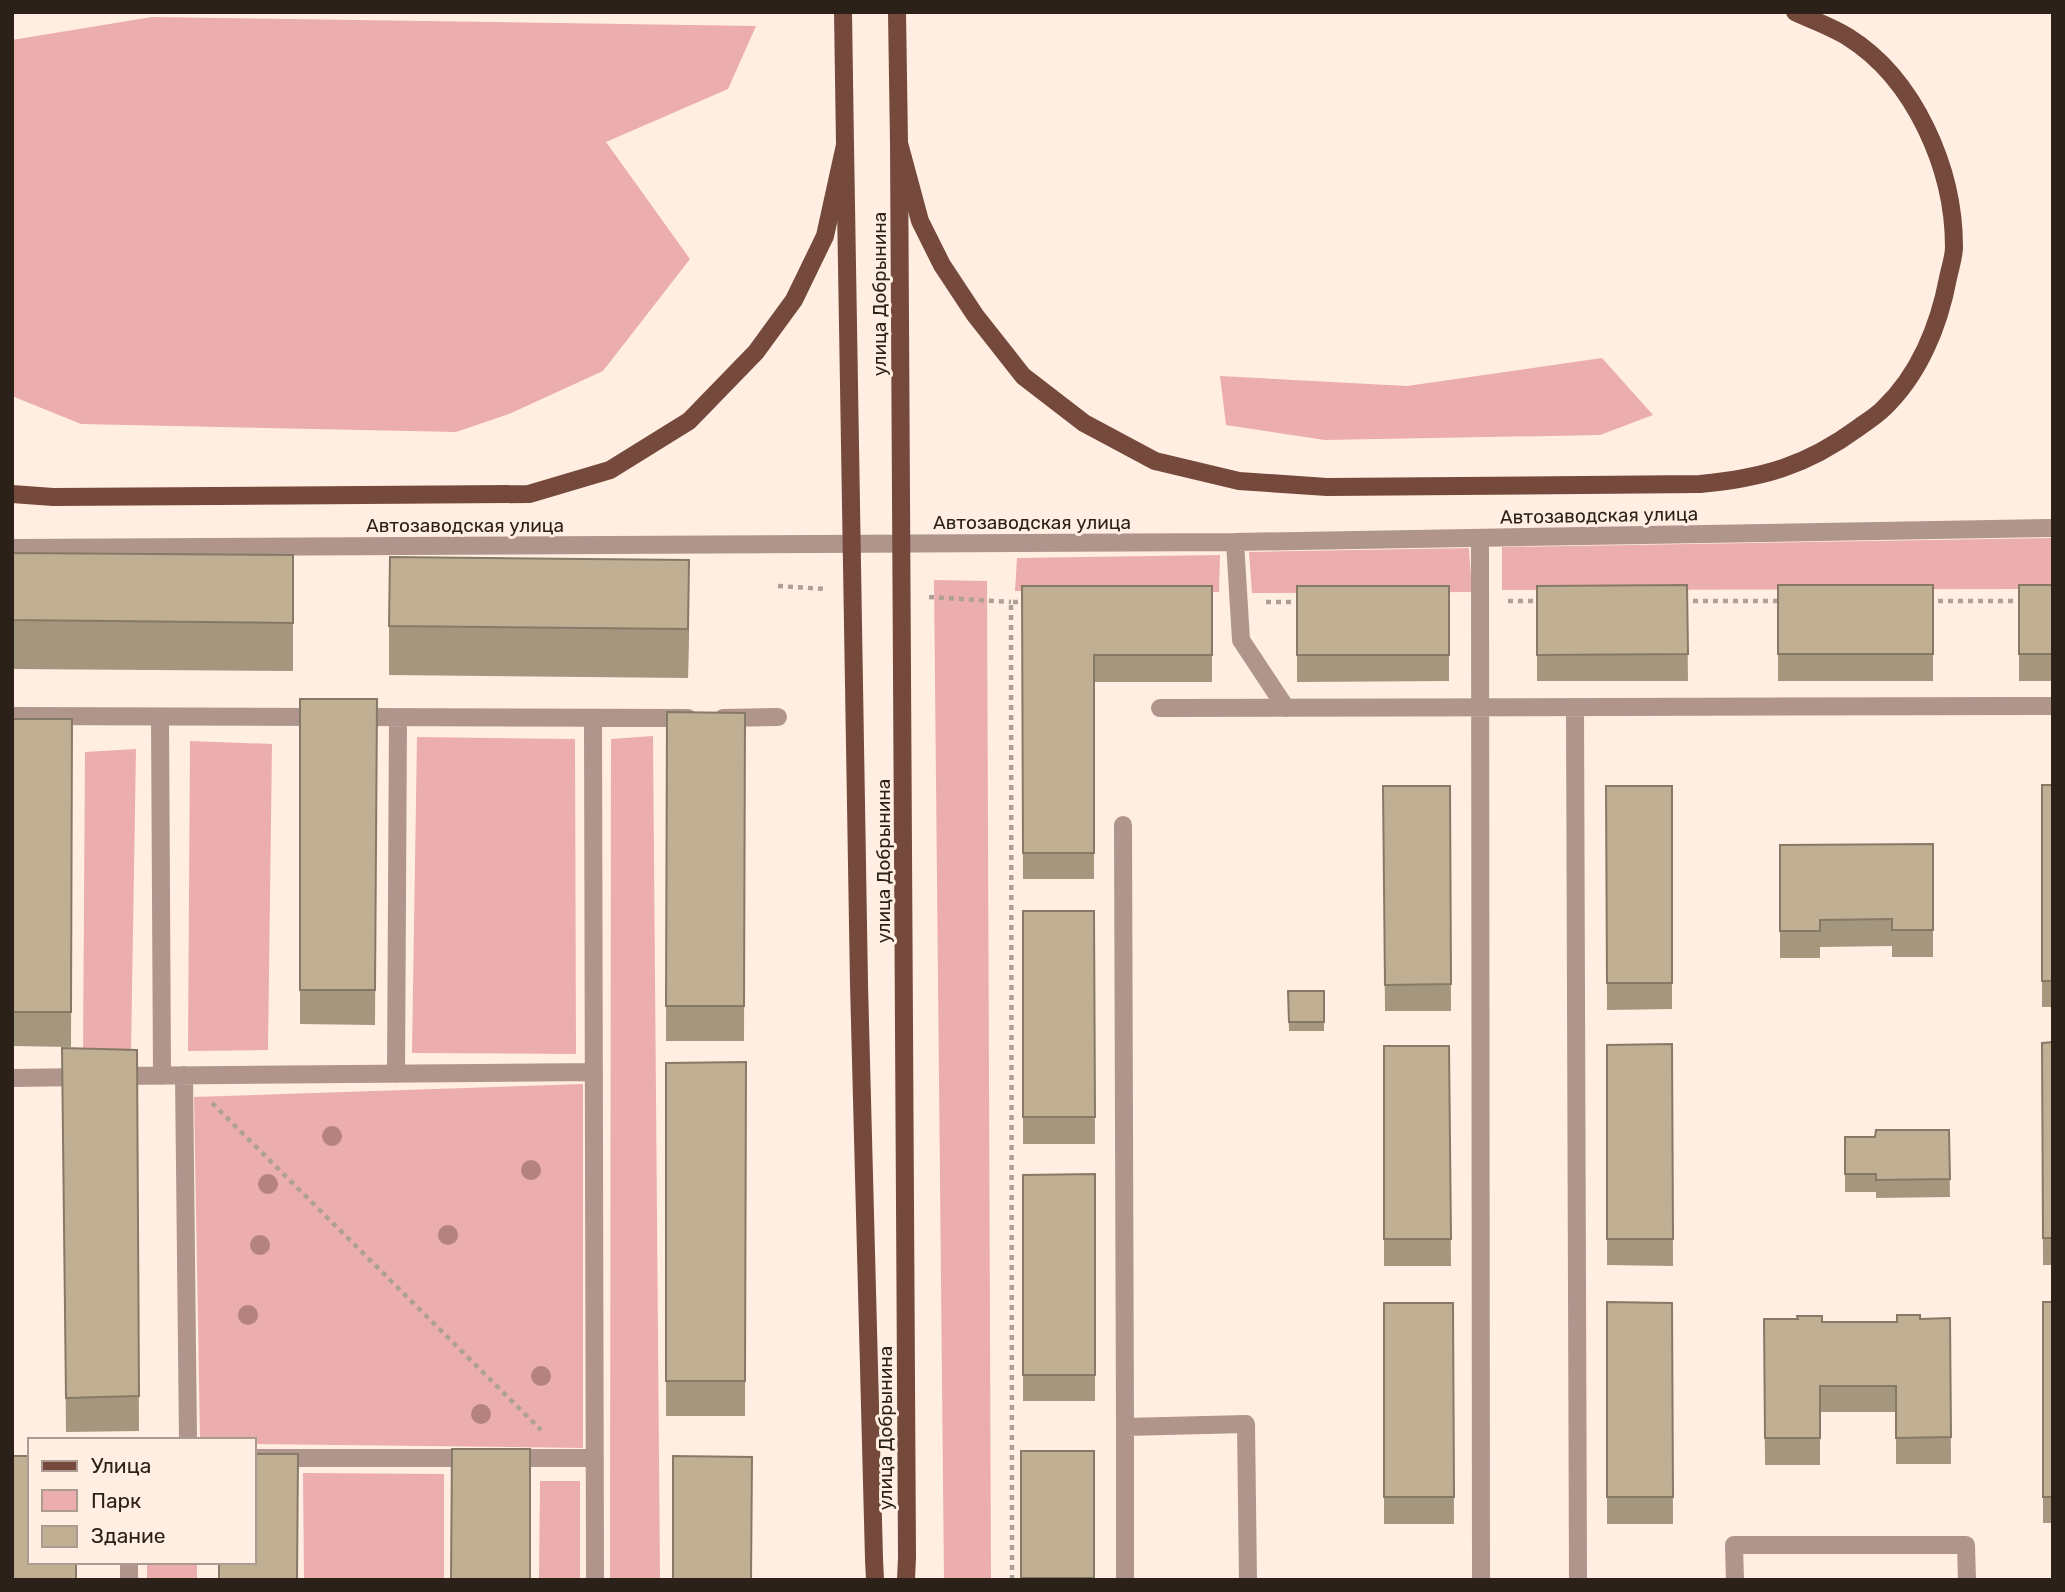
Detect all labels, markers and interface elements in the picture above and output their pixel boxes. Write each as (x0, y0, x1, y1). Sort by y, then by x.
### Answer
street label: улица Добрынина (868, 212, 891, 376)
street label: Автозаводская улица (1500, 502, 1698, 529)
street label: Автозаводская улица (933, 511, 1131, 534)
street label: Автозаводская улица (366, 514, 564, 537)
street label: улица Добрынина (872, 779, 895, 943)
street label: улица Добрынина (874, 1346, 897, 1510)
legend (28, 1438, 256, 1564)
text: Улица (91, 1453, 151, 1478)
text: Парк (91, 1488, 141, 1513)
text: Здание (91, 1523, 166, 1548)

